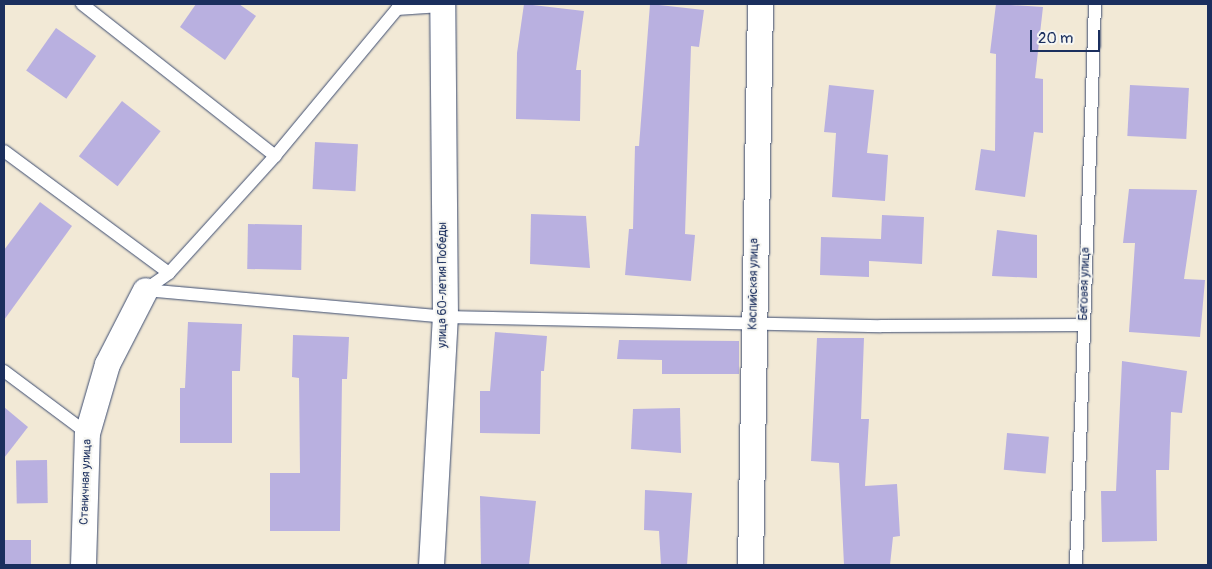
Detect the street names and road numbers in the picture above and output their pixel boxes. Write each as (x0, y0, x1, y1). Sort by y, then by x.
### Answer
street label: улица 60-летия Победы (436, 222, 450, 348)
street label: Каспийская улица (746, 238, 762, 330)
street label: Беговая улица (1077, 247, 1093, 321)
street label: Станичная улица (77, 439, 95, 525)

